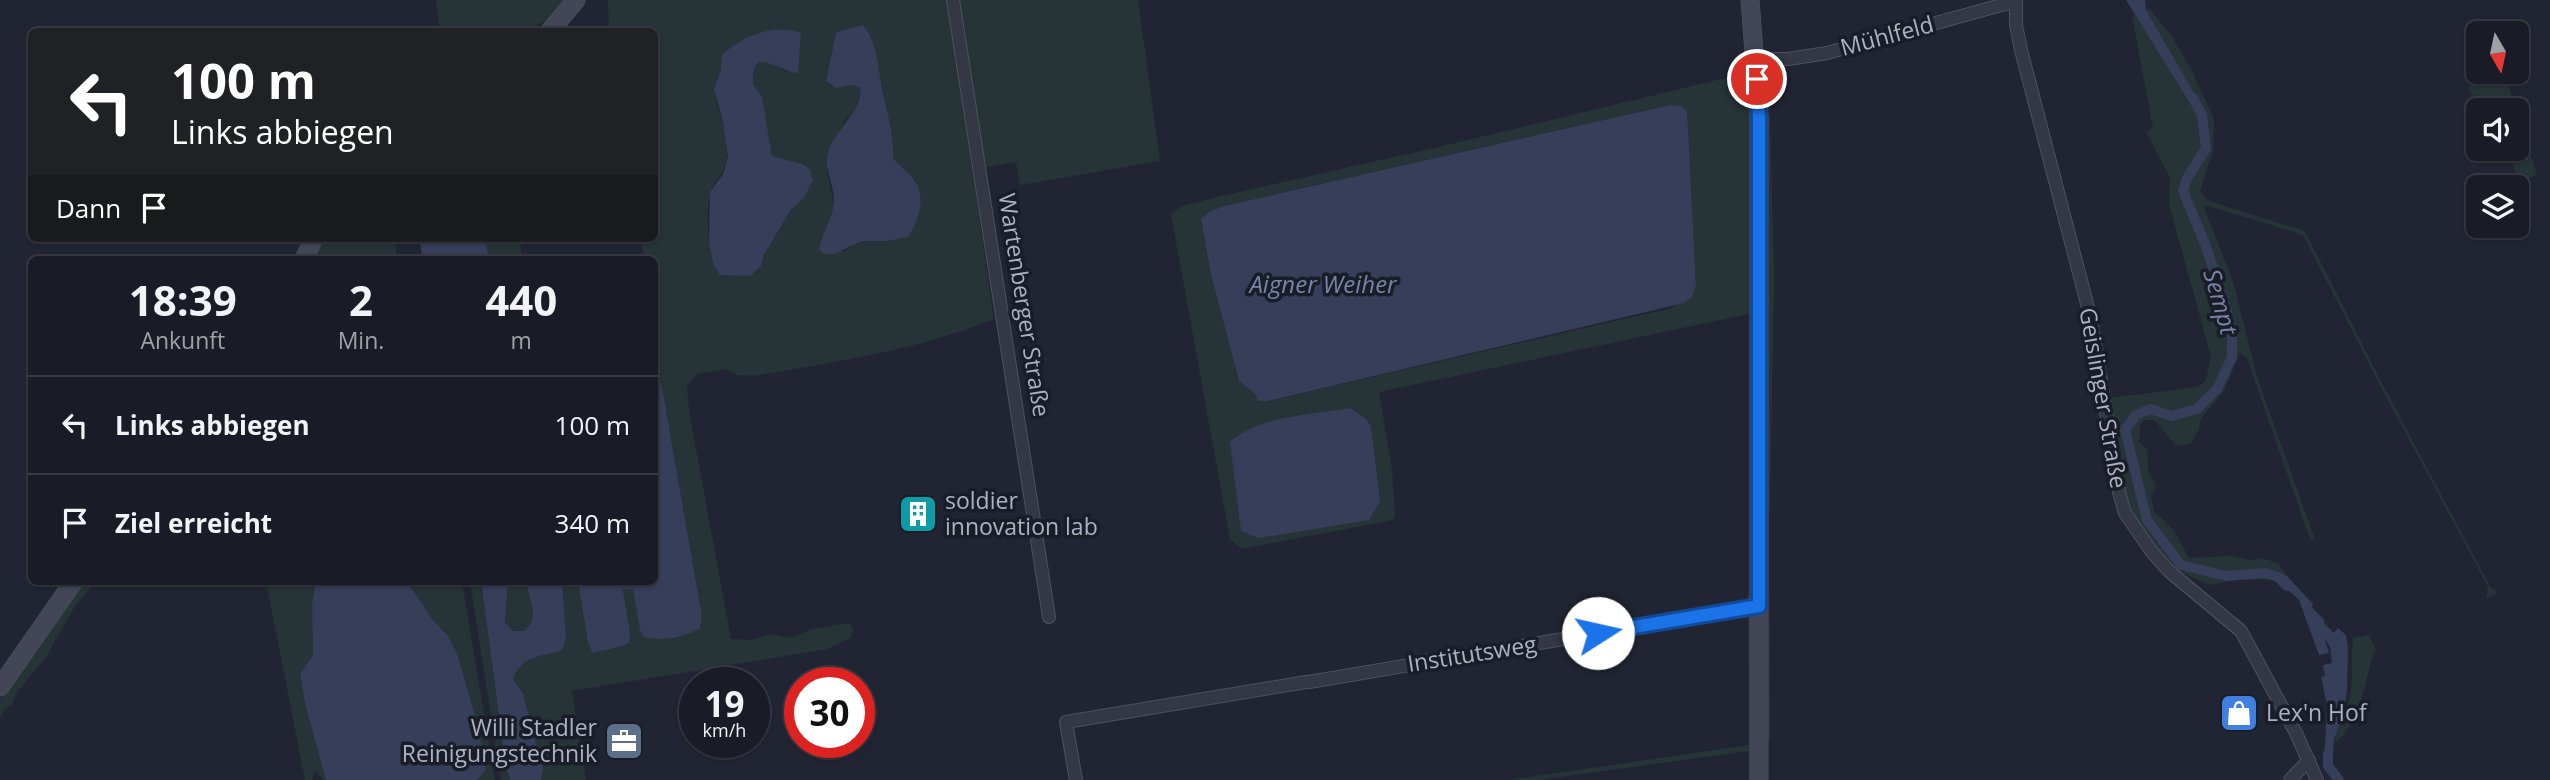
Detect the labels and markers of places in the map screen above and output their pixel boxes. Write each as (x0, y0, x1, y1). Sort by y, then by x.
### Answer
pin (1727, 49, 1787, 109)
place label: soldier innovation lab (945, 484, 1098, 542)
building icon: soldier innovation lab (897, 493, 939, 535)
shop icon: Lex'n Hof (2218, 692, 2260, 734)
place label: Lex'n Hof (2266, 696, 2368, 728)
place label: Willi Stadler Reinigungstechnik (402, 711, 598, 769)
office icon: Willi Stadler Reinigungstechnik (603, 720, 645, 762)

